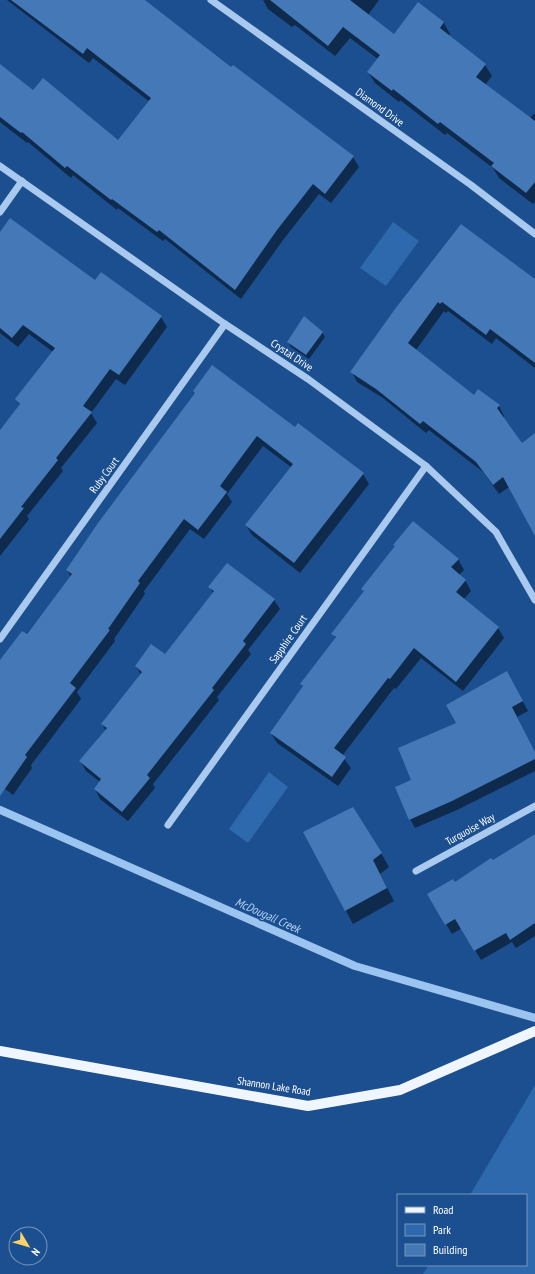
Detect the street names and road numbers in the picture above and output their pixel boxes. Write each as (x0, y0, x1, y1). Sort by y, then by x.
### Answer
street label: Diamond Drive (353, 85, 407, 130)
street label: Crystal Drive (268, 336, 316, 374)
street label: Ruby Court (86, 454, 122, 496)
street label: Sapphire Court (266, 612, 310, 666)
street label: Turquoise Way (443, 809, 498, 848)
street label: Shannon Lake Road (236, 1073, 312, 1099)

